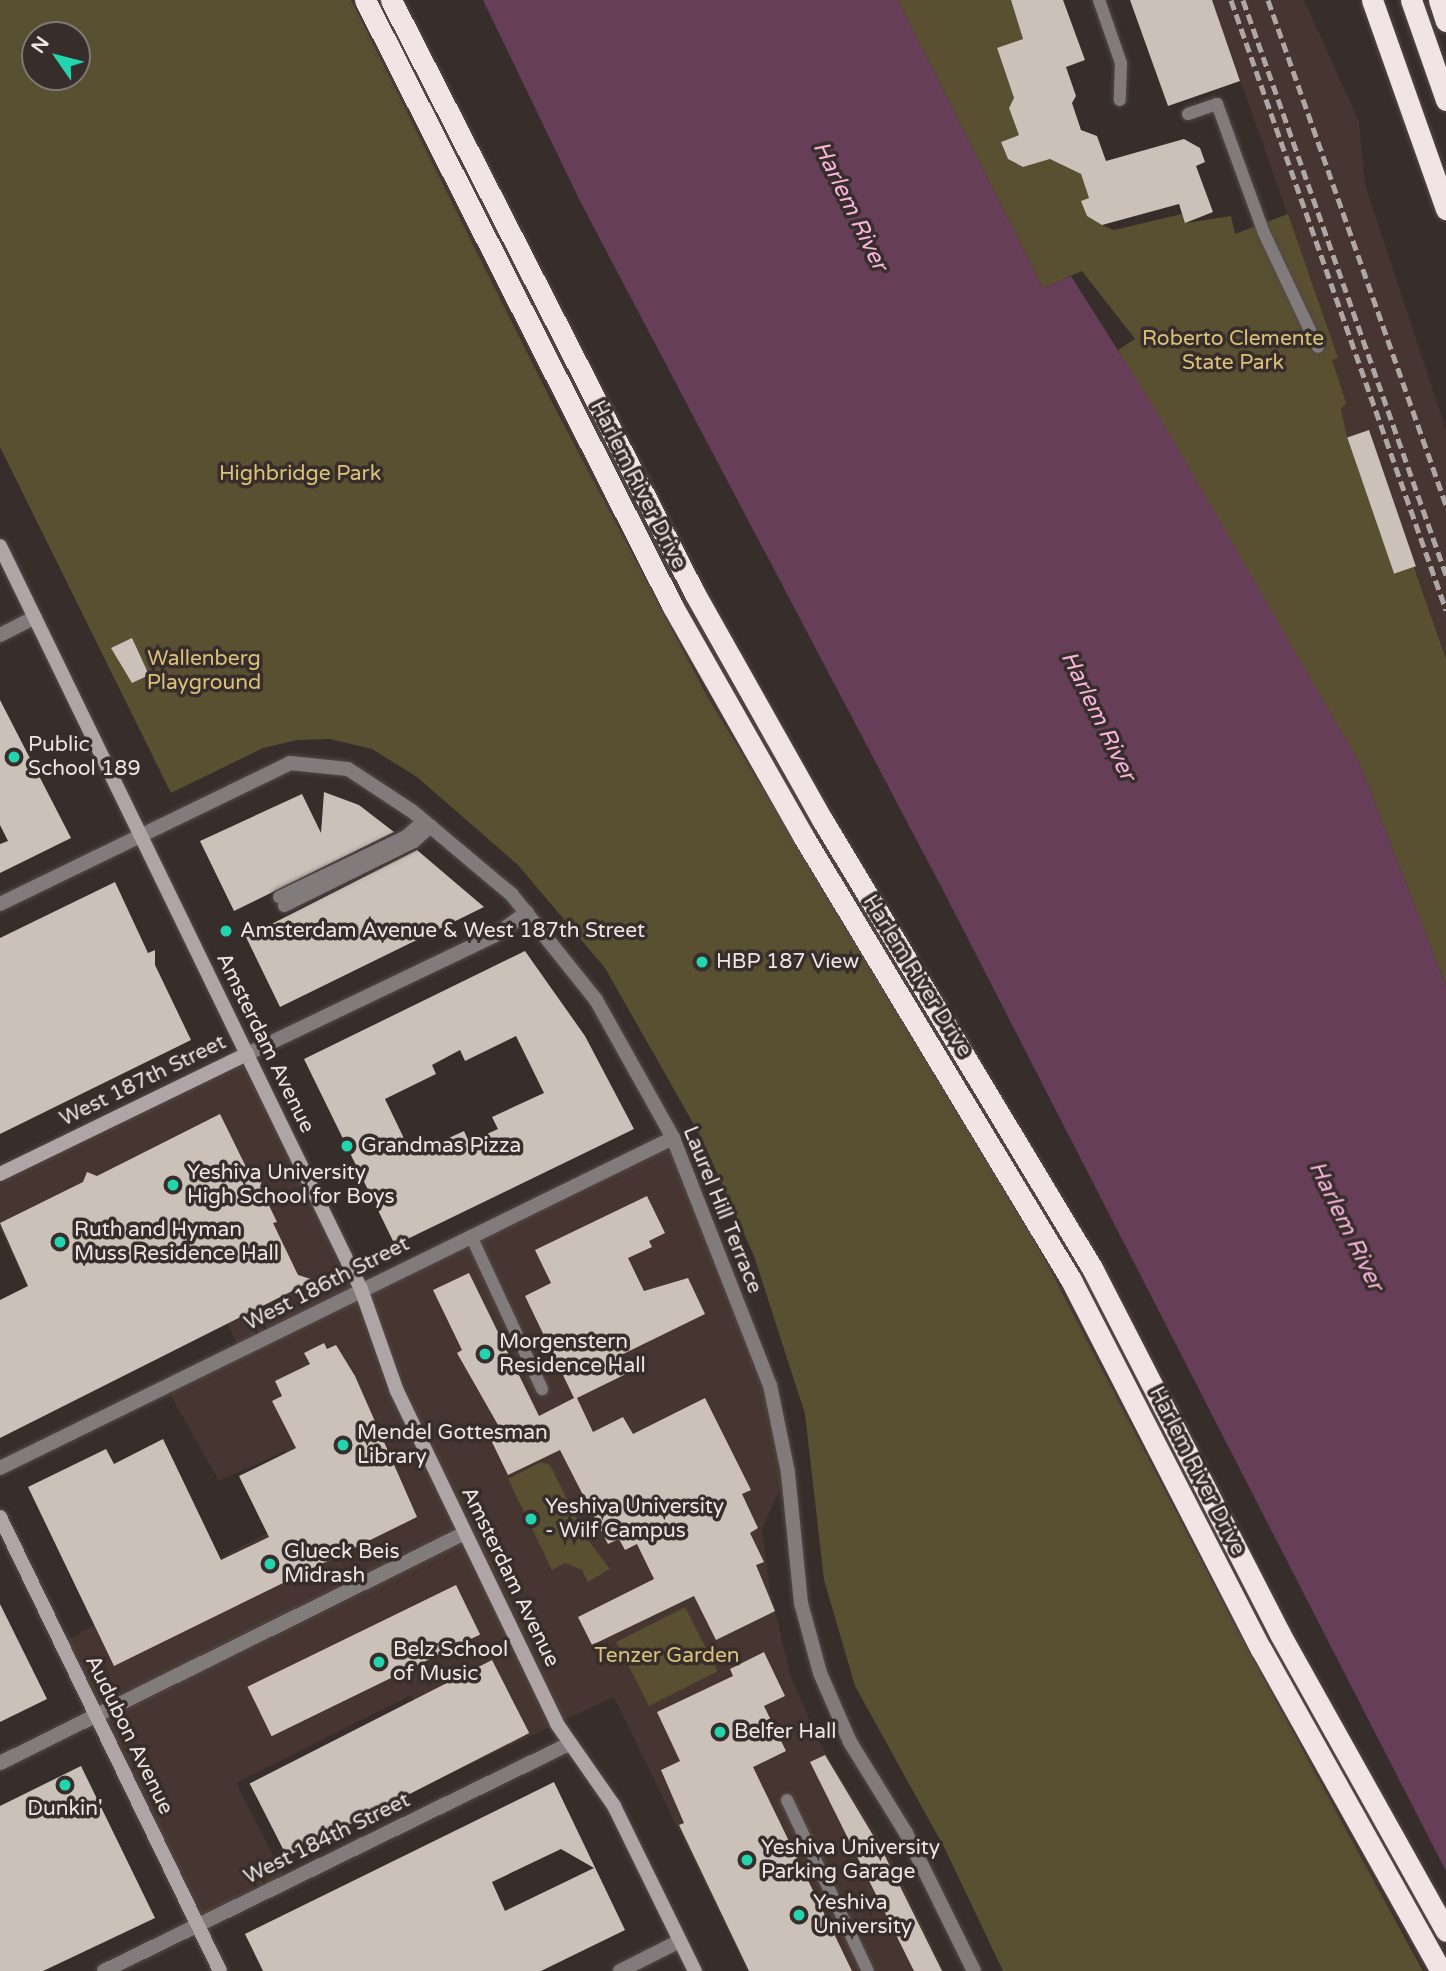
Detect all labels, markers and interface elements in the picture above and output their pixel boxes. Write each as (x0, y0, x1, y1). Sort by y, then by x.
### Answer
north arrow (21, 21, 91, 91)
text: N (27, 33, 54, 58)
water label: Harlem River (807, 137, 893, 275)
park label: Roberto Clemente State Park (1142, 326, 1324, 376)
street label: Harlem River Drive (585, 396, 691, 574)
park label: Highbridge Park (219, 461, 381, 487)
park label: Wallenberg Playground (147, 646, 261, 696)
water label: Harlem River (1055, 647, 1141, 785)
place label: Public School 189 (28, 732, 141, 782)
marker: Public School 189 (6, 749, 22, 765)
street label: Harlem River Drive (857, 891, 977, 1061)
place label: Amsterdam Avenue & West 187th Street (240, 918, 645, 944)
marker: Amsterdam Avenue & West 187th Street (218, 923, 234, 939)
street label: Amsterdam Avenue (210, 949, 320, 1137)
place label: HBP 187 View (716, 949, 859, 975)
marker: HBP 187 View (694, 954, 710, 970)
street label: West 187th Street (56, 1030, 230, 1132)
street label: Laurel Hill Terrace (677, 1123, 767, 1297)
place label: Grandmas Pizza (361, 1133, 521, 1159)
marker: Grandmas Pizza (339, 1138, 355, 1154)
water label: Harlem River (1303, 1157, 1389, 1295)
place label: Yeshiva University High School for Boys (187, 1160, 395, 1210)
marker: Yeshiva University High School for Boys (165, 1177, 181, 1193)
place label: Ruth and Hyman Muss Residence Hall (74, 1217, 279, 1267)
street label: West 186th Street (240, 1232, 414, 1336)
marker: Ruth and Hyman Muss Residence Hall (52, 1234, 68, 1250)
place label: Morgenstern Residence Hall (499, 1329, 646, 1379)
marker: Morgenstern Residence Hall (477, 1346, 493, 1362)
street label: Harlem River Drive (1144, 1382, 1250, 1560)
place label: Mendel Gottesman Library (357, 1420, 548, 1470)
marker: Mendel Gottesman Library (335, 1437, 351, 1453)
street label: Amsterdam Avenue (455, 1483, 565, 1671)
place label: Yeshiva University - Wilf Campus (545, 1494, 724, 1544)
marker: Yeshiva University - Wilf Campus (523, 1511, 539, 1527)
place label: Glueck Beis Midrash (284, 1539, 400, 1589)
marker: Glueck Beis Midrash (262, 1556, 278, 1572)
place label: Belz School of Music (393, 1637, 508, 1687)
park label: Tenzer Garden (594, 1643, 740, 1669)
street label: Audubon Avenue (80, 1651, 178, 1819)
marker: Belz School of Music (371, 1654, 387, 1670)
place label: Belfer Hall (734, 1719, 836, 1745)
marker: Belfer Hall (712, 1724, 728, 1740)
marker: Dunkin' (57, 1777, 73, 1793)
street label: West 184th Street (240, 1788, 414, 1890)
place label: Dunkin' (27, 1796, 103, 1822)
place label: Yeshiva University Parking Garage (761, 1835, 940, 1885)
marker: Yeshiva University Parking Garage (739, 1852, 755, 1868)
place label: Yeshiva University (813, 1890, 912, 1940)
marker: Yeshiva University (791, 1907, 807, 1923)

